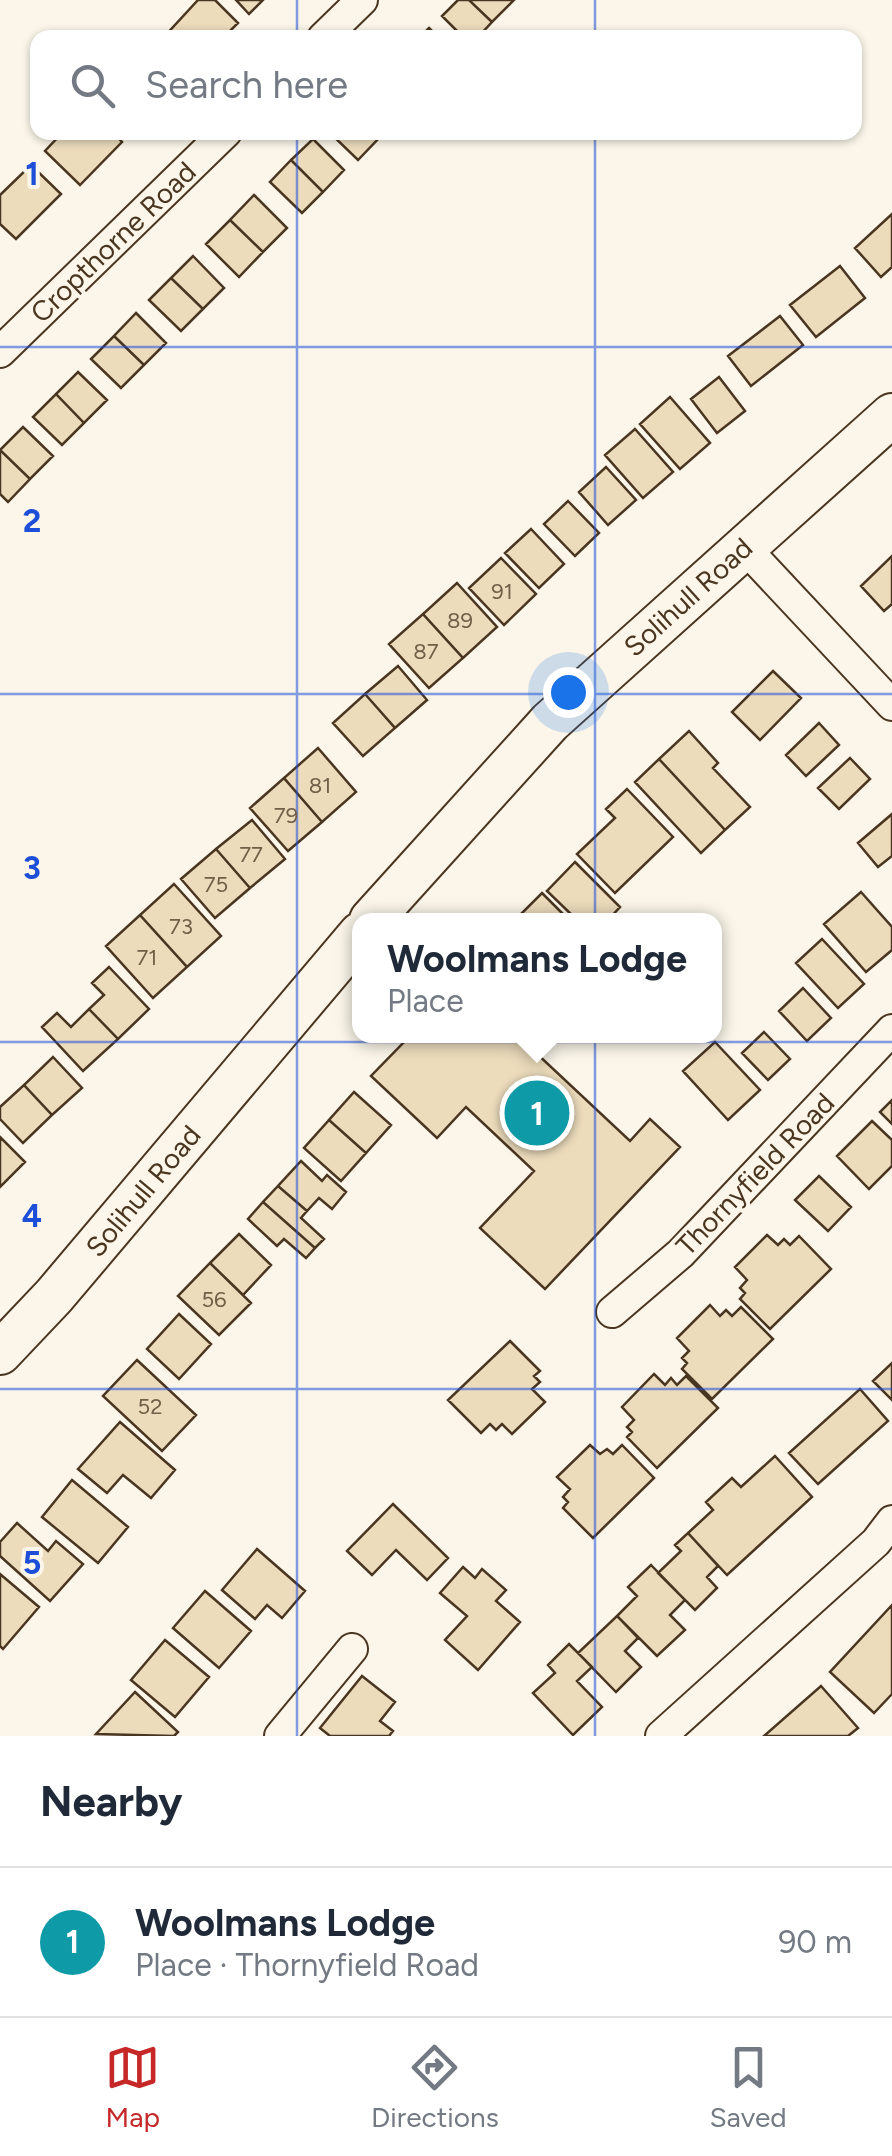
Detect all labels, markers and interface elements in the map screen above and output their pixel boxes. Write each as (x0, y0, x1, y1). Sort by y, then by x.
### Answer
search box (30, 30, 862, 140)
icon: search (65, 58, 120, 113)
text: Search here (145, 62, 348, 108)
street label: Cropthorne Road (23, 155, 203, 329)
text: 1 (25, 155, 39, 193)
text: 2 (23, 502, 41, 540)
street label: Solihull Road (617, 530, 759, 664)
house number: 91 (491, 578, 513, 605)
house number: 89 (447, 607, 473, 634)
house number: 87 (413, 638, 439, 665)
your location (543, 667, 594, 718)
house number: 81 (309, 772, 331, 799)
house number: 79 (274, 802, 298, 829)
house number: 77 (239, 841, 263, 868)
text: 3 (23, 849, 41, 887)
house number: 75 (204, 871, 228, 898)
house number: 73 (169, 913, 193, 940)
popup (352, 913, 722, 1043)
text: Woolmans Lodge (387, 936, 687, 982)
house number: 71 (137, 944, 157, 971)
text: Place (387, 982, 464, 1020)
pin: 1 (504, 1076, 570, 1150)
street label: Thornyfield Road (669, 1086, 841, 1262)
street label: Solihull Road (78, 1118, 208, 1264)
text: 4 (22, 1197, 42, 1235)
house number: 56 (201, 1286, 227, 1313)
house number: 52 (138, 1393, 162, 1420)
text: 5 (23, 1544, 41, 1582)
text: Nearby (40, 1776, 182, 1827)
text: Woolmans Lodge (135, 1900, 435, 1946)
text: 1 (66, 1923, 79, 1961)
text: 90 m (778, 1923, 852, 1961)
text: Place · Thornyfield Road (135, 1946, 479, 1984)
tab: Map (105, 2040, 160, 2134)
tab: Directions (371, 2040, 499, 2134)
tab: Saved (709, 2040, 787, 2134)

